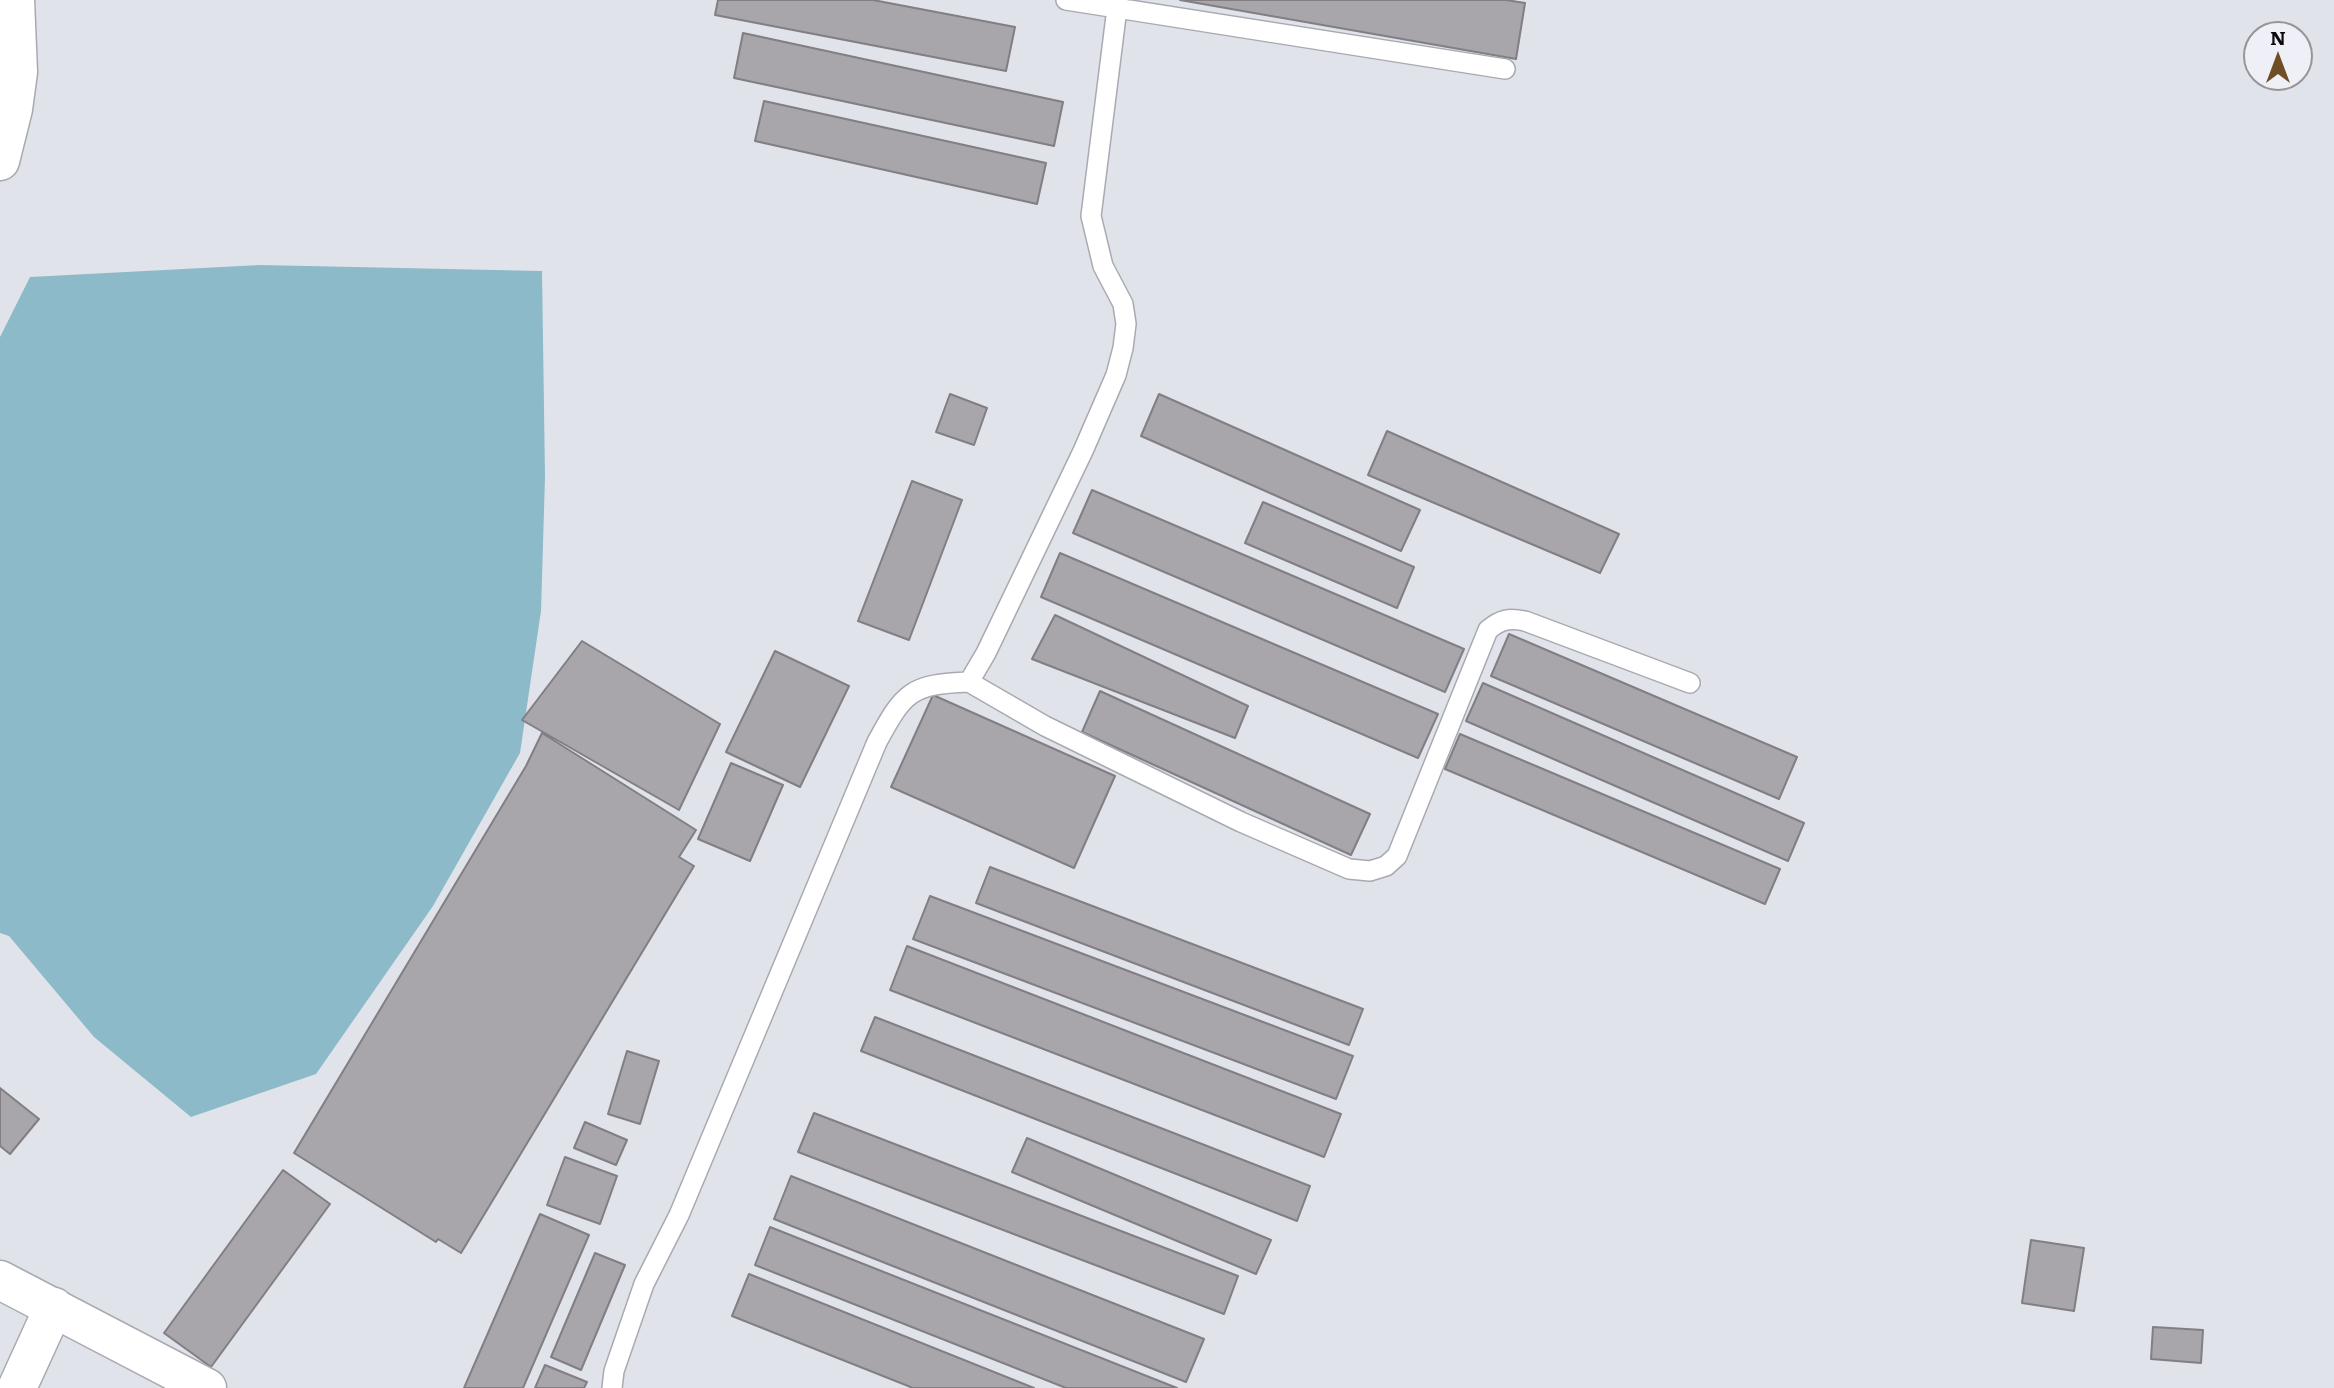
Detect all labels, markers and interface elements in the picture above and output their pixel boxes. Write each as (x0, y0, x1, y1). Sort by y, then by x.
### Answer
north arrow (2243, 21, 2313, 91)
text: N (2270, 23, 2286, 51)

